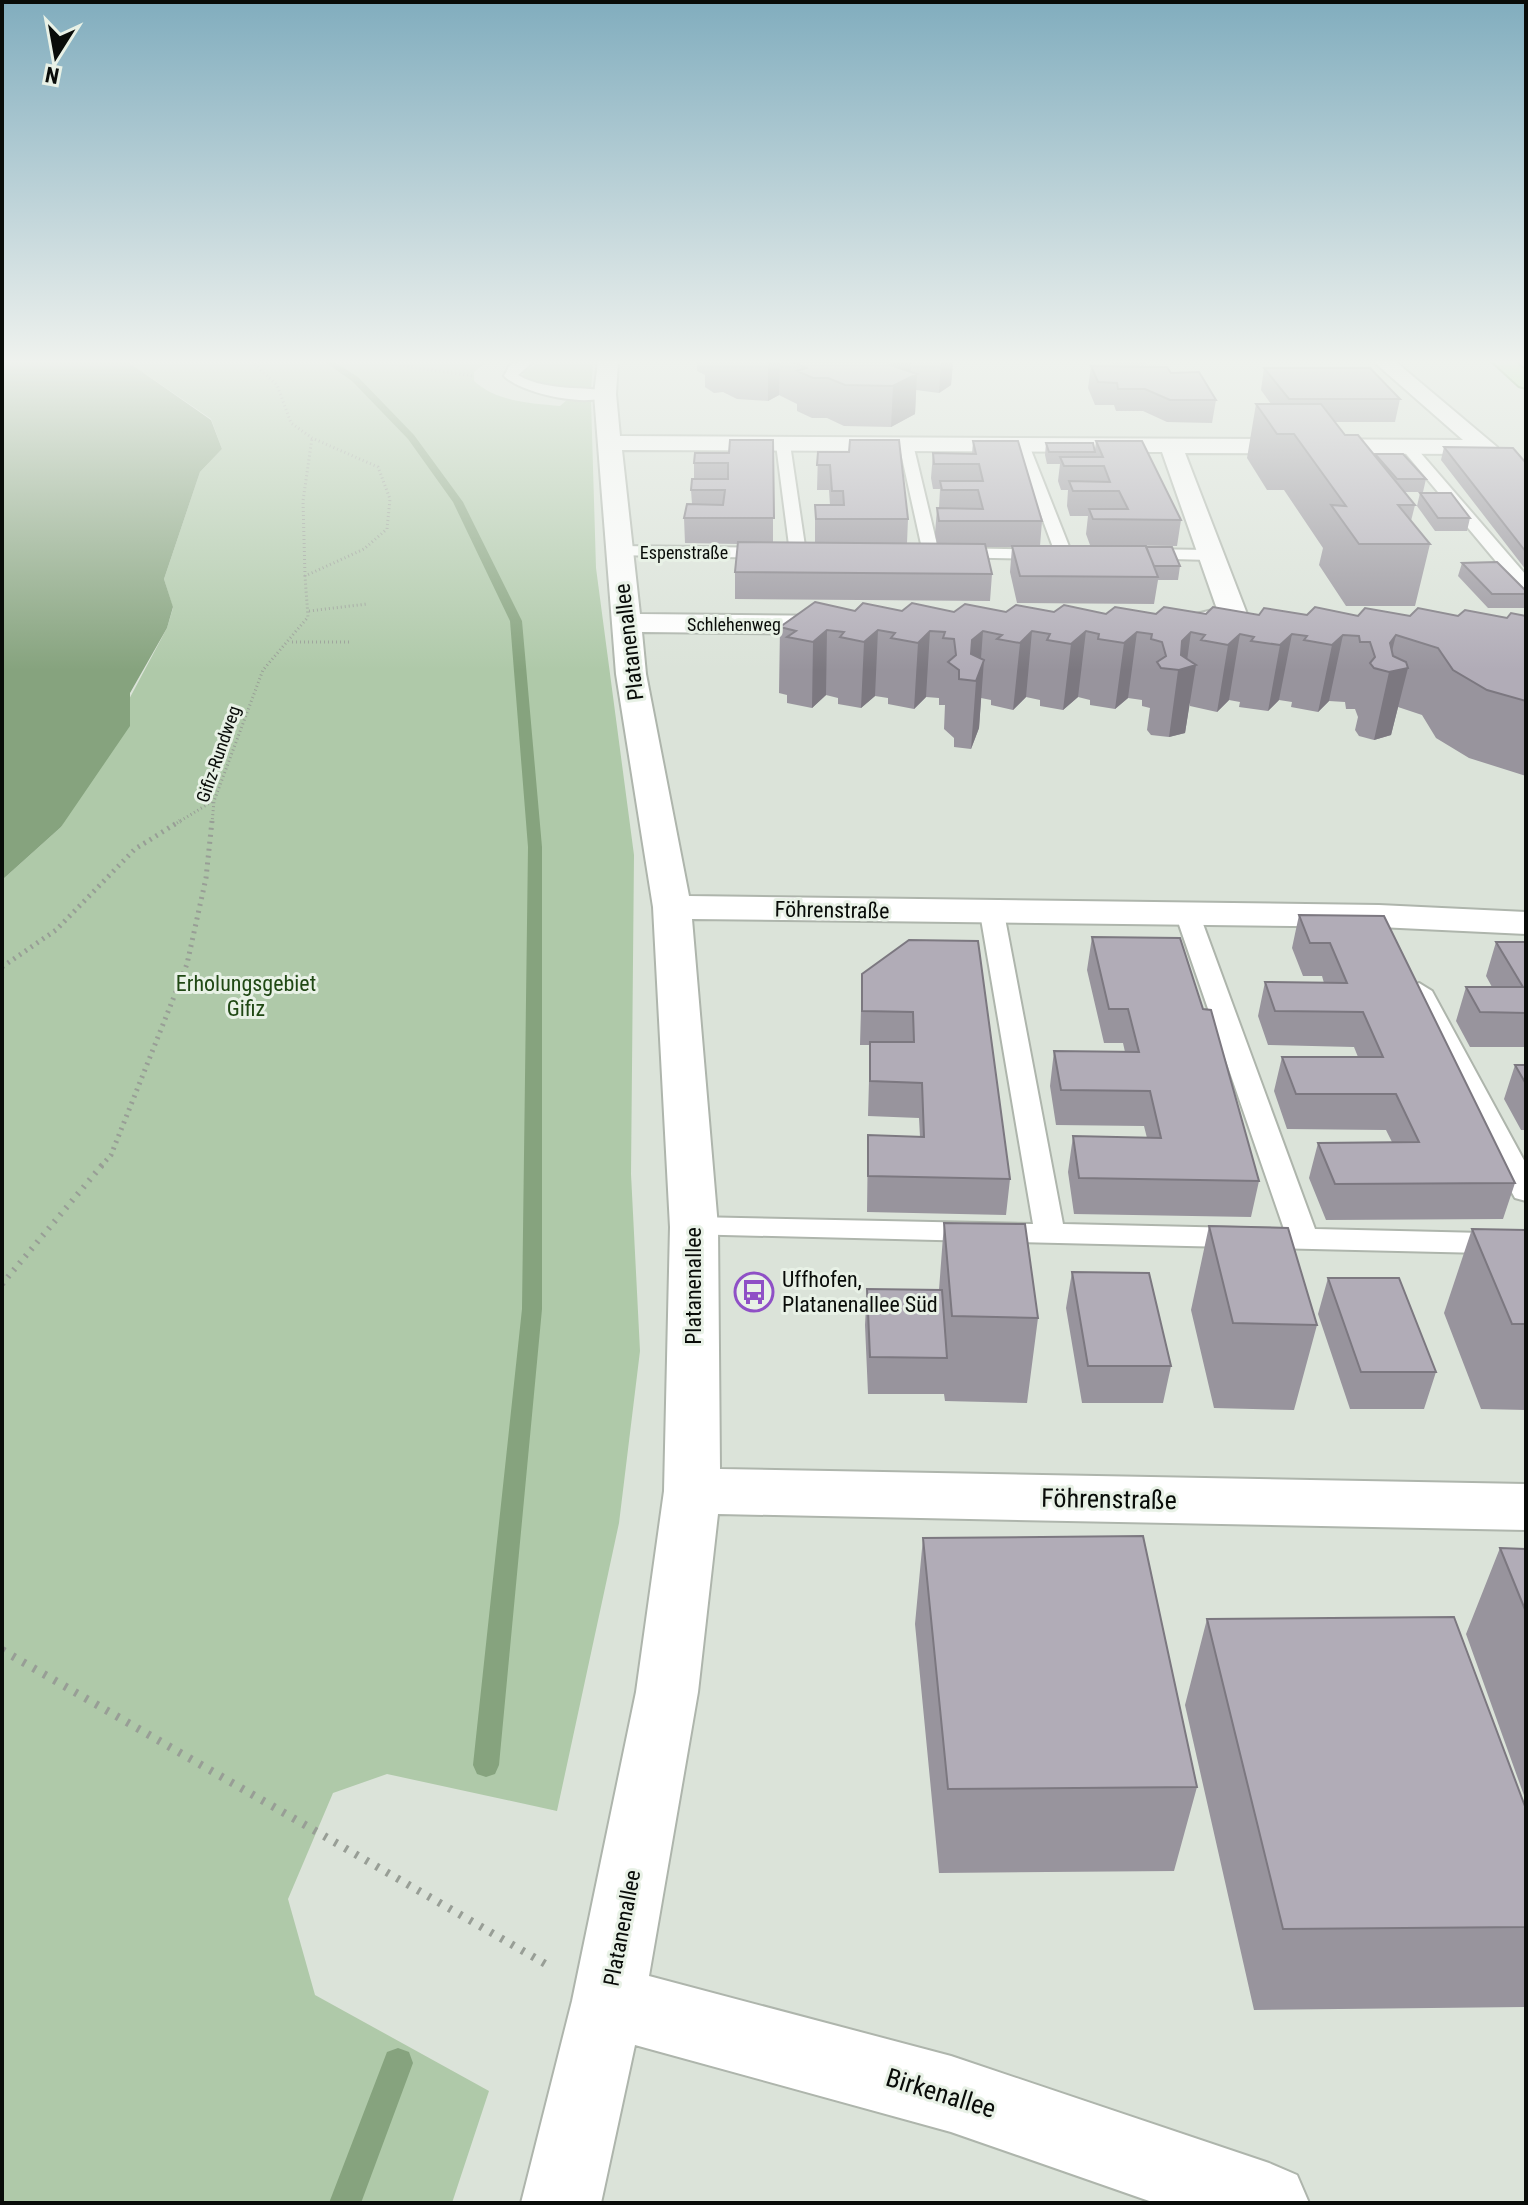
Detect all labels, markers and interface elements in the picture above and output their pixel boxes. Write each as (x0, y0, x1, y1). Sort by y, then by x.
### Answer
north arrow (16, 16, 96, 96)
text: N (43, 62, 61, 89)
street label: Espenstraße (640, 542, 728, 563)
street label: Platanenallee (609, 582, 649, 702)
street label: Schlehenweg (687, 614, 781, 635)
street label: Gifiz-Rundweg (192, 703, 244, 805)
street label: Föhrenstraße (774, 897, 890, 923)
park label: Erholungsgebiet Gifiz (176, 971, 316, 1021)
street label: Platanenallee (681, 1227, 706, 1345)
place label: Uffhofen, Platanenallee Süd (782, 1267, 938, 1317)
bus stop icon: Uffhofen, Platanenallee Süd (733, 1271, 775, 1313)
street label: Föhrenstraße (1041, 1483, 1177, 1515)
street label: Platanenallee (598, 1868, 646, 1988)
street label: Birkenallee (883, 2062, 999, 2124)

